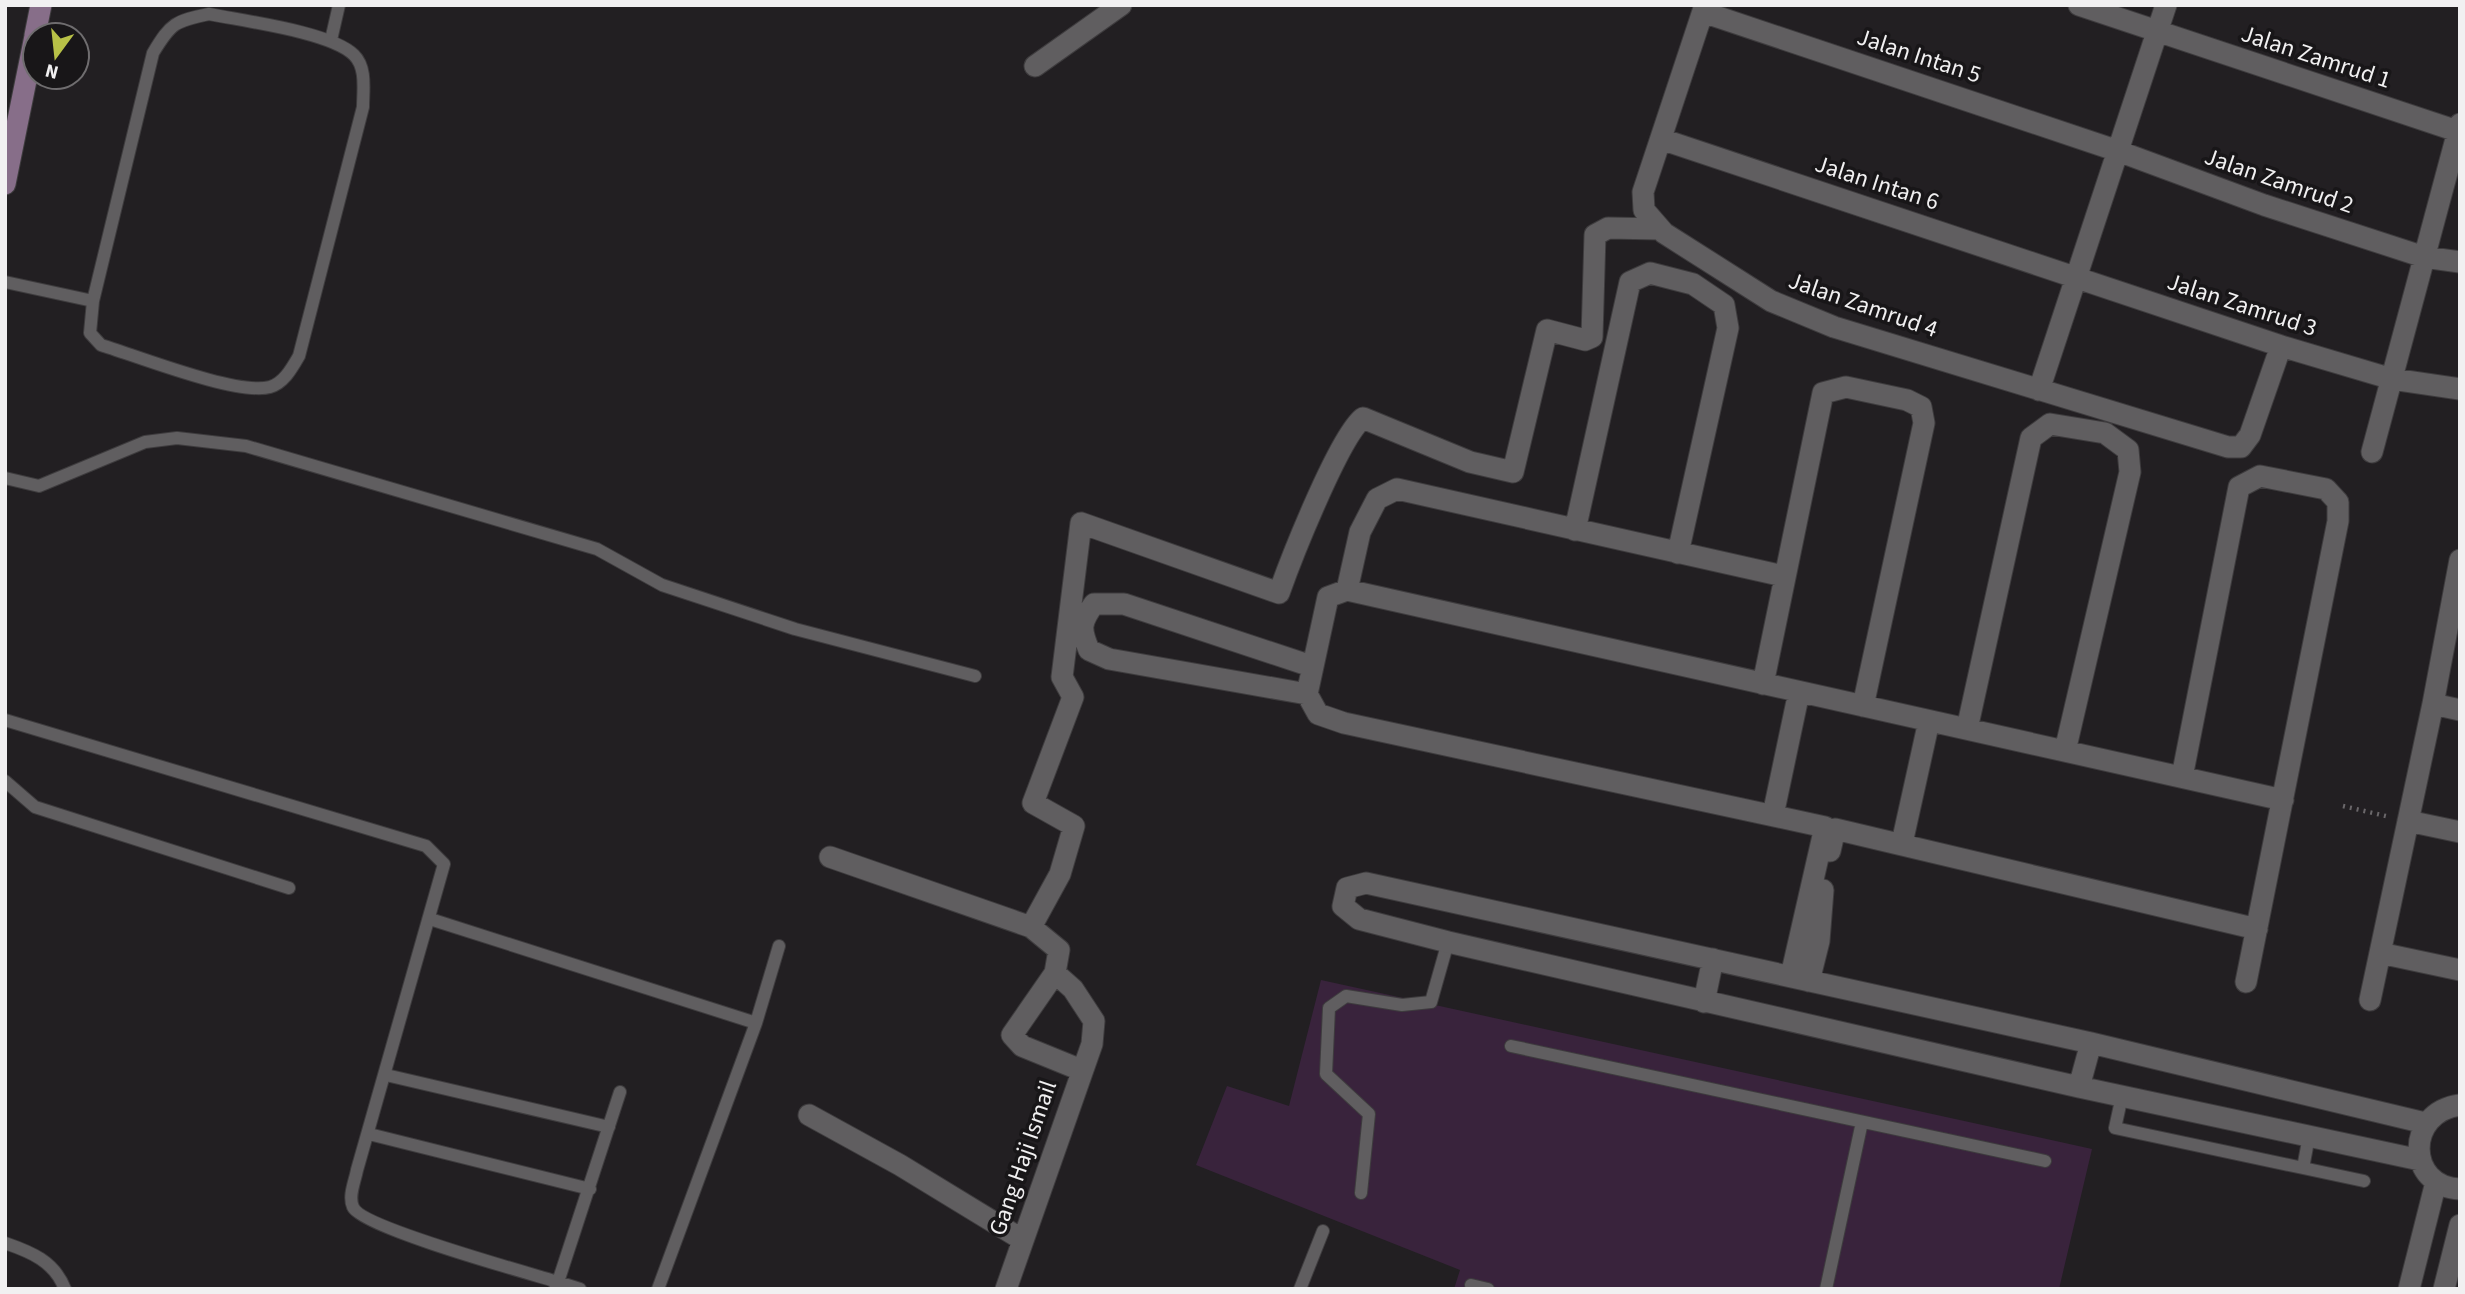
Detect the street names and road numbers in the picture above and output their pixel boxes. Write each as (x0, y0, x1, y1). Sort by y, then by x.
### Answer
street label: Jalan Zamrud 1 (2237, 16, 2395, 98)
street label: Jalan Intan 5 (1852, 19, 1986, 93)
street label: Jalan Zamrud 2 (2200, 139, 2358, 223)
street label: Jalan Intan 6 (1810, 146, 1944, 220)
street label: Jalan Zamrud 4 (1784, 263, 1942, 347)
street label: Jalan Zamrud 3 (2163, 264, 2321, 346)
street label: Gang Haji Ismail (980, 1076, 1066, 1240)

